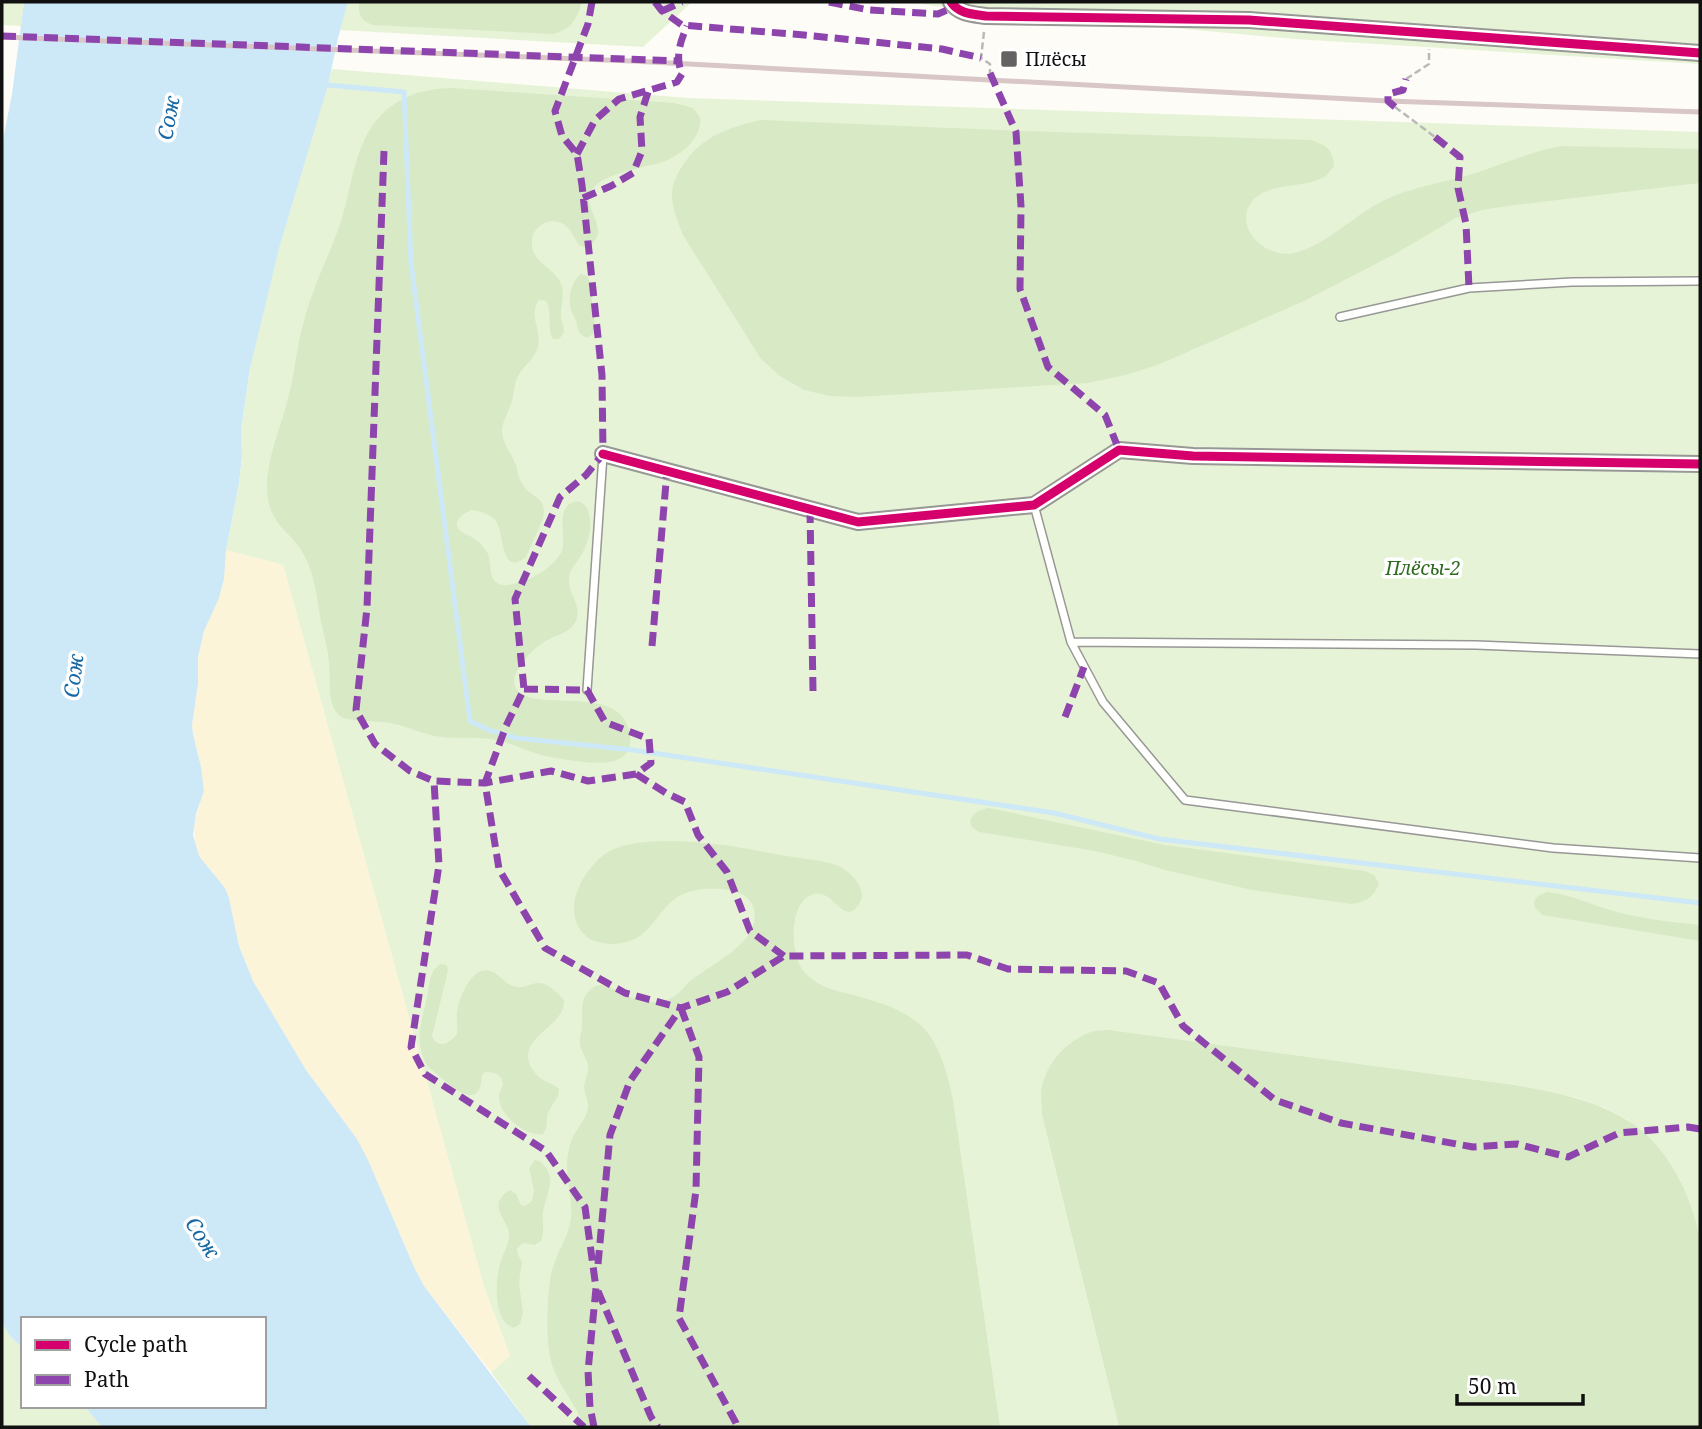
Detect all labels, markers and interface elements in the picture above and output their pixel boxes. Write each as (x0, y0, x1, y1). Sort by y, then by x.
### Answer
place label: Плёсы (1025, 46, 1087, 72)
marker: Плёсы (999, 49, 1019, 69)
water label: Сож (150, 93, 186, 142)
park label: Плёсы-2 (1384, 555, 1461, 581)
water label: Сож (56, 652, 90, 700)
water label: Сож (179, 1211, 227, 1264)
legend (21, 1317, 266, 1408)
text: Cycle path (84, 1330, 188, 1358)
scale bar (1457, 1362, 1583, 1406)
text: Path (84, 1365, 129, 1393)
text: 50 m (1468, 1372, 1517, 1400)

